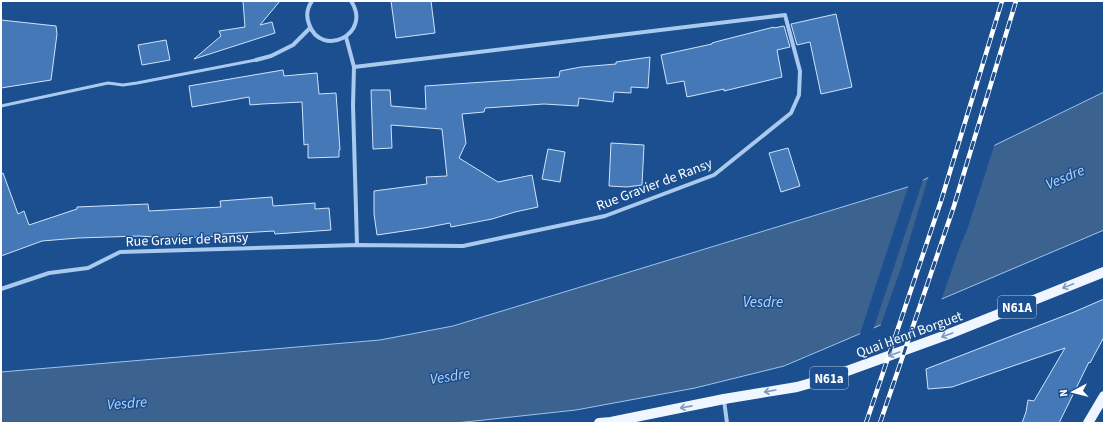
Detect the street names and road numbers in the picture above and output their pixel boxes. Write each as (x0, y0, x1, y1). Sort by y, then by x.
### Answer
street label: Rue Gravier de Ransy (594, 153, 716, 216)
street label: Rue Gravier de Ransy (125, 228, 249, 252)
road number: N61A (998, 296, 1036, 318)
street label: Quai Henri Borguet (853, 306, 966, 363)
road number: N61a (810, 367, 848, 389)

